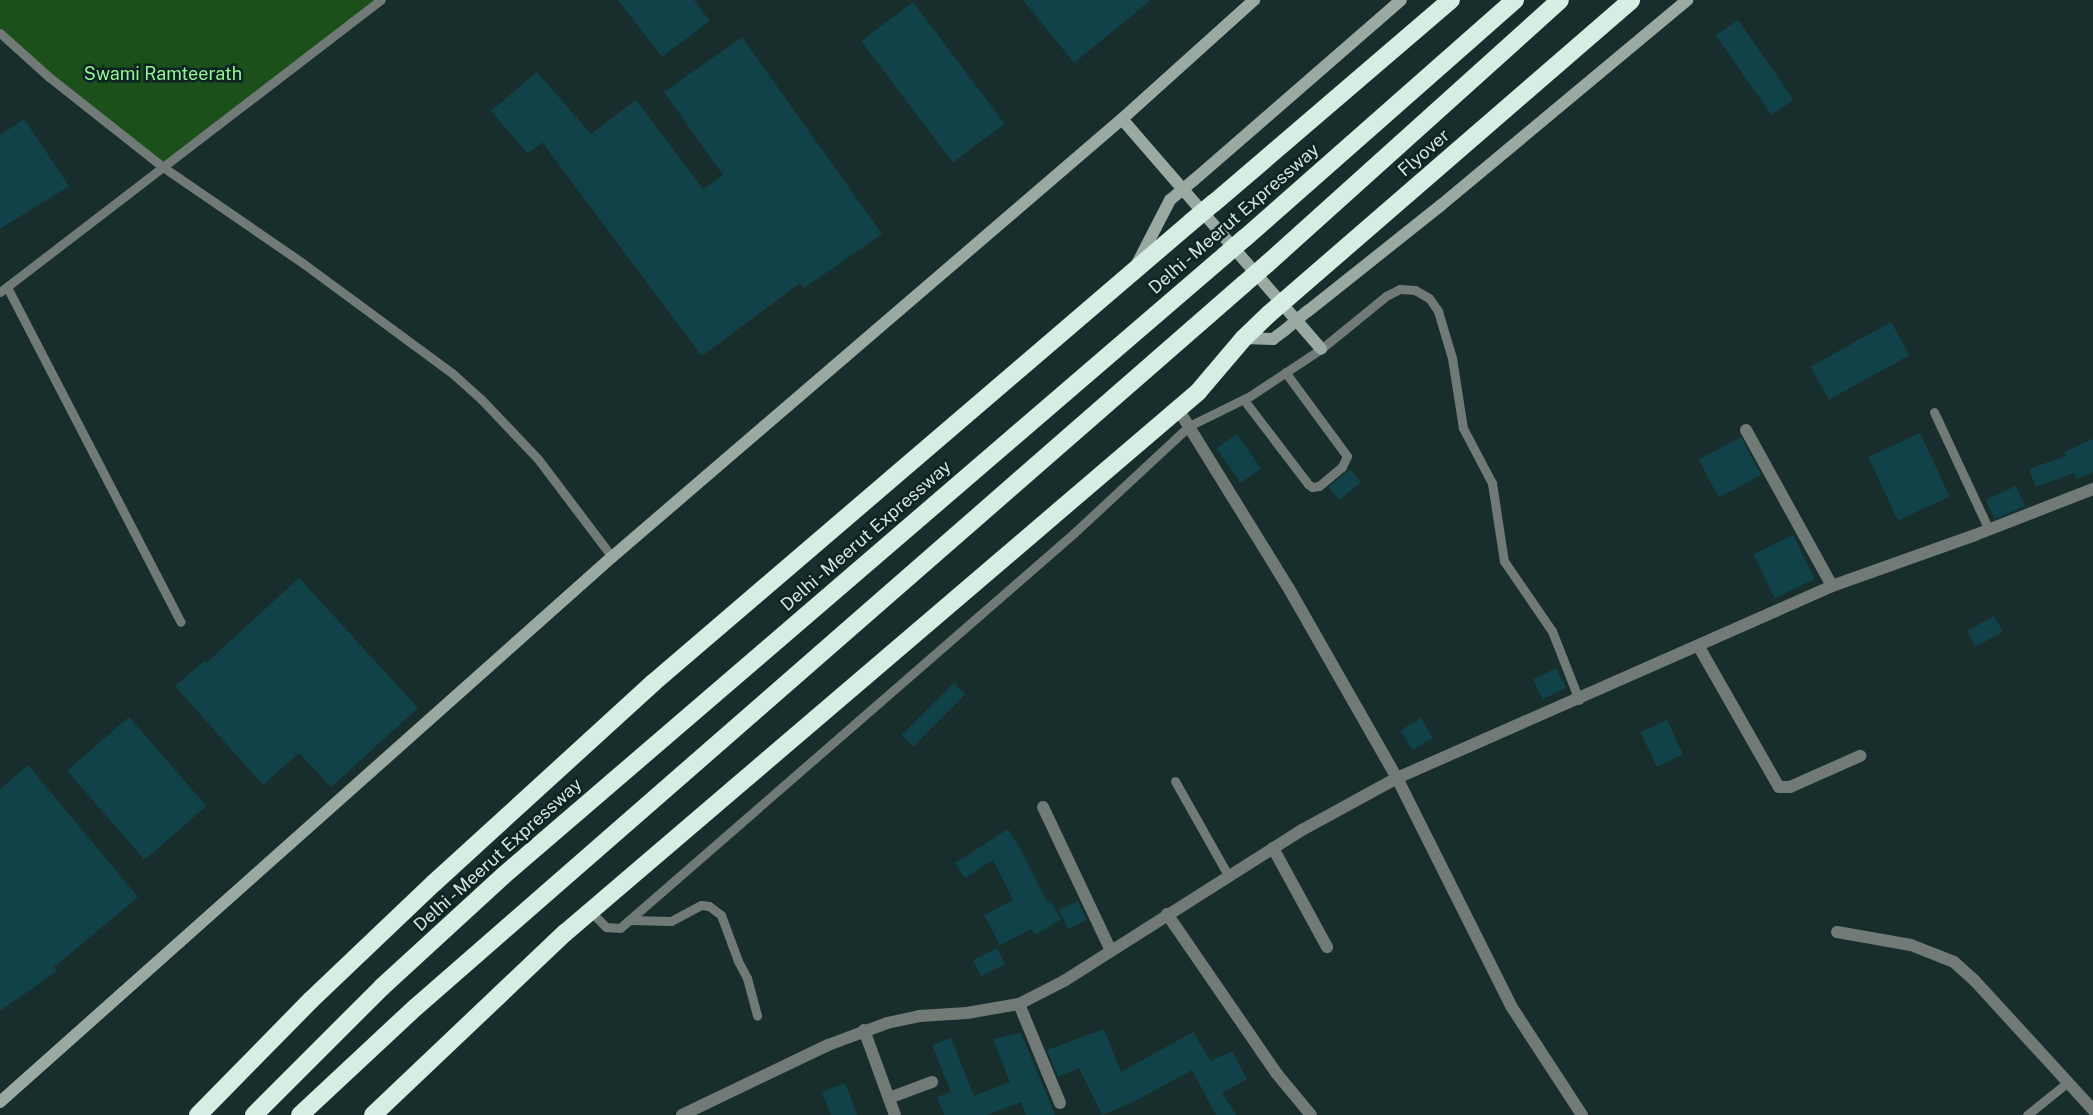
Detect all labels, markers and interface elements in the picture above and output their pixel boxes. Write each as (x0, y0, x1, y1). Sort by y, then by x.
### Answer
park label: Swami Ramteerath (84, 63, 242, 85)
street label: Flyover (1394, 125, 1454, 181)
street label: Delhi - Meerut Expressway (1143, 137, 1325, 301)
street label: Delhi - Meerut Expressway (775, 454, 957, 618)
street label: Delhi - Meerut Expressway (408, 772, 588, 938)

